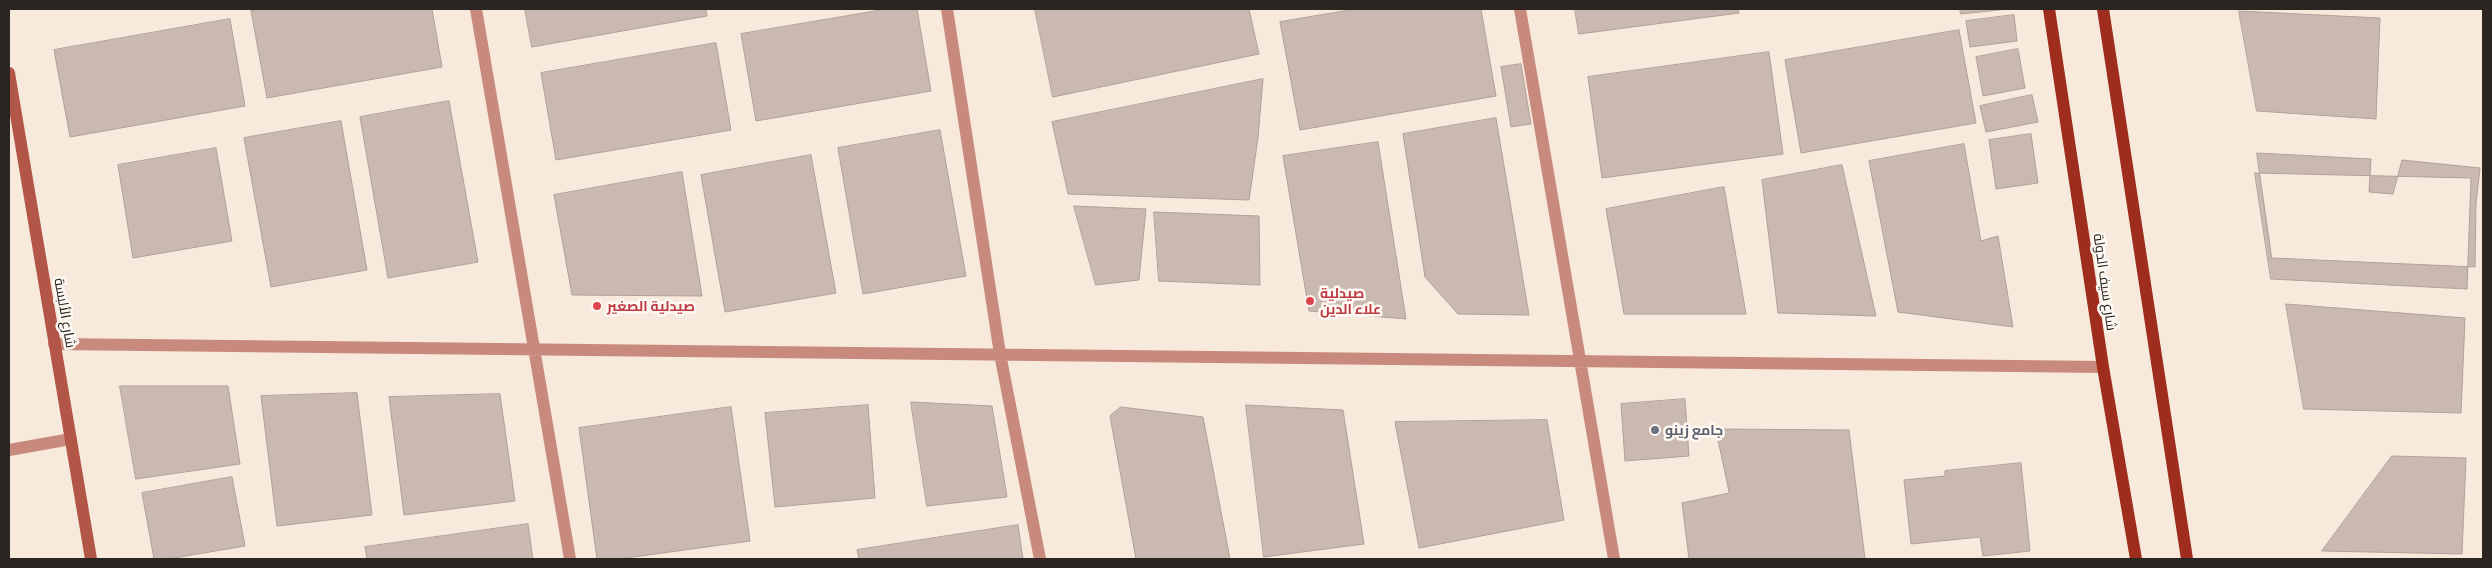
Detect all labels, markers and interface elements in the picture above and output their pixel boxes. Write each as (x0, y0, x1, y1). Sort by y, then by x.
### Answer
street label: شارع سيف الدولة (2090, 232, 2120, 332)
street label: شارع الألبسة (51, 277, 79, 349)
place label: صيدلية علاء الدين (1320, 285, 1381, 318)
marker: صيدلية علاء الدين (1304, 295, 1316, 307)
place label: صيدلية الصغير (607, 298, 695, 314)
marker: صيدلية الصغير (591, 300, 603, 312)
place label: جامع زينو (1665, 422, 1723, 438)
marker: جامع زينو (1649, 424, 1661, 436)

